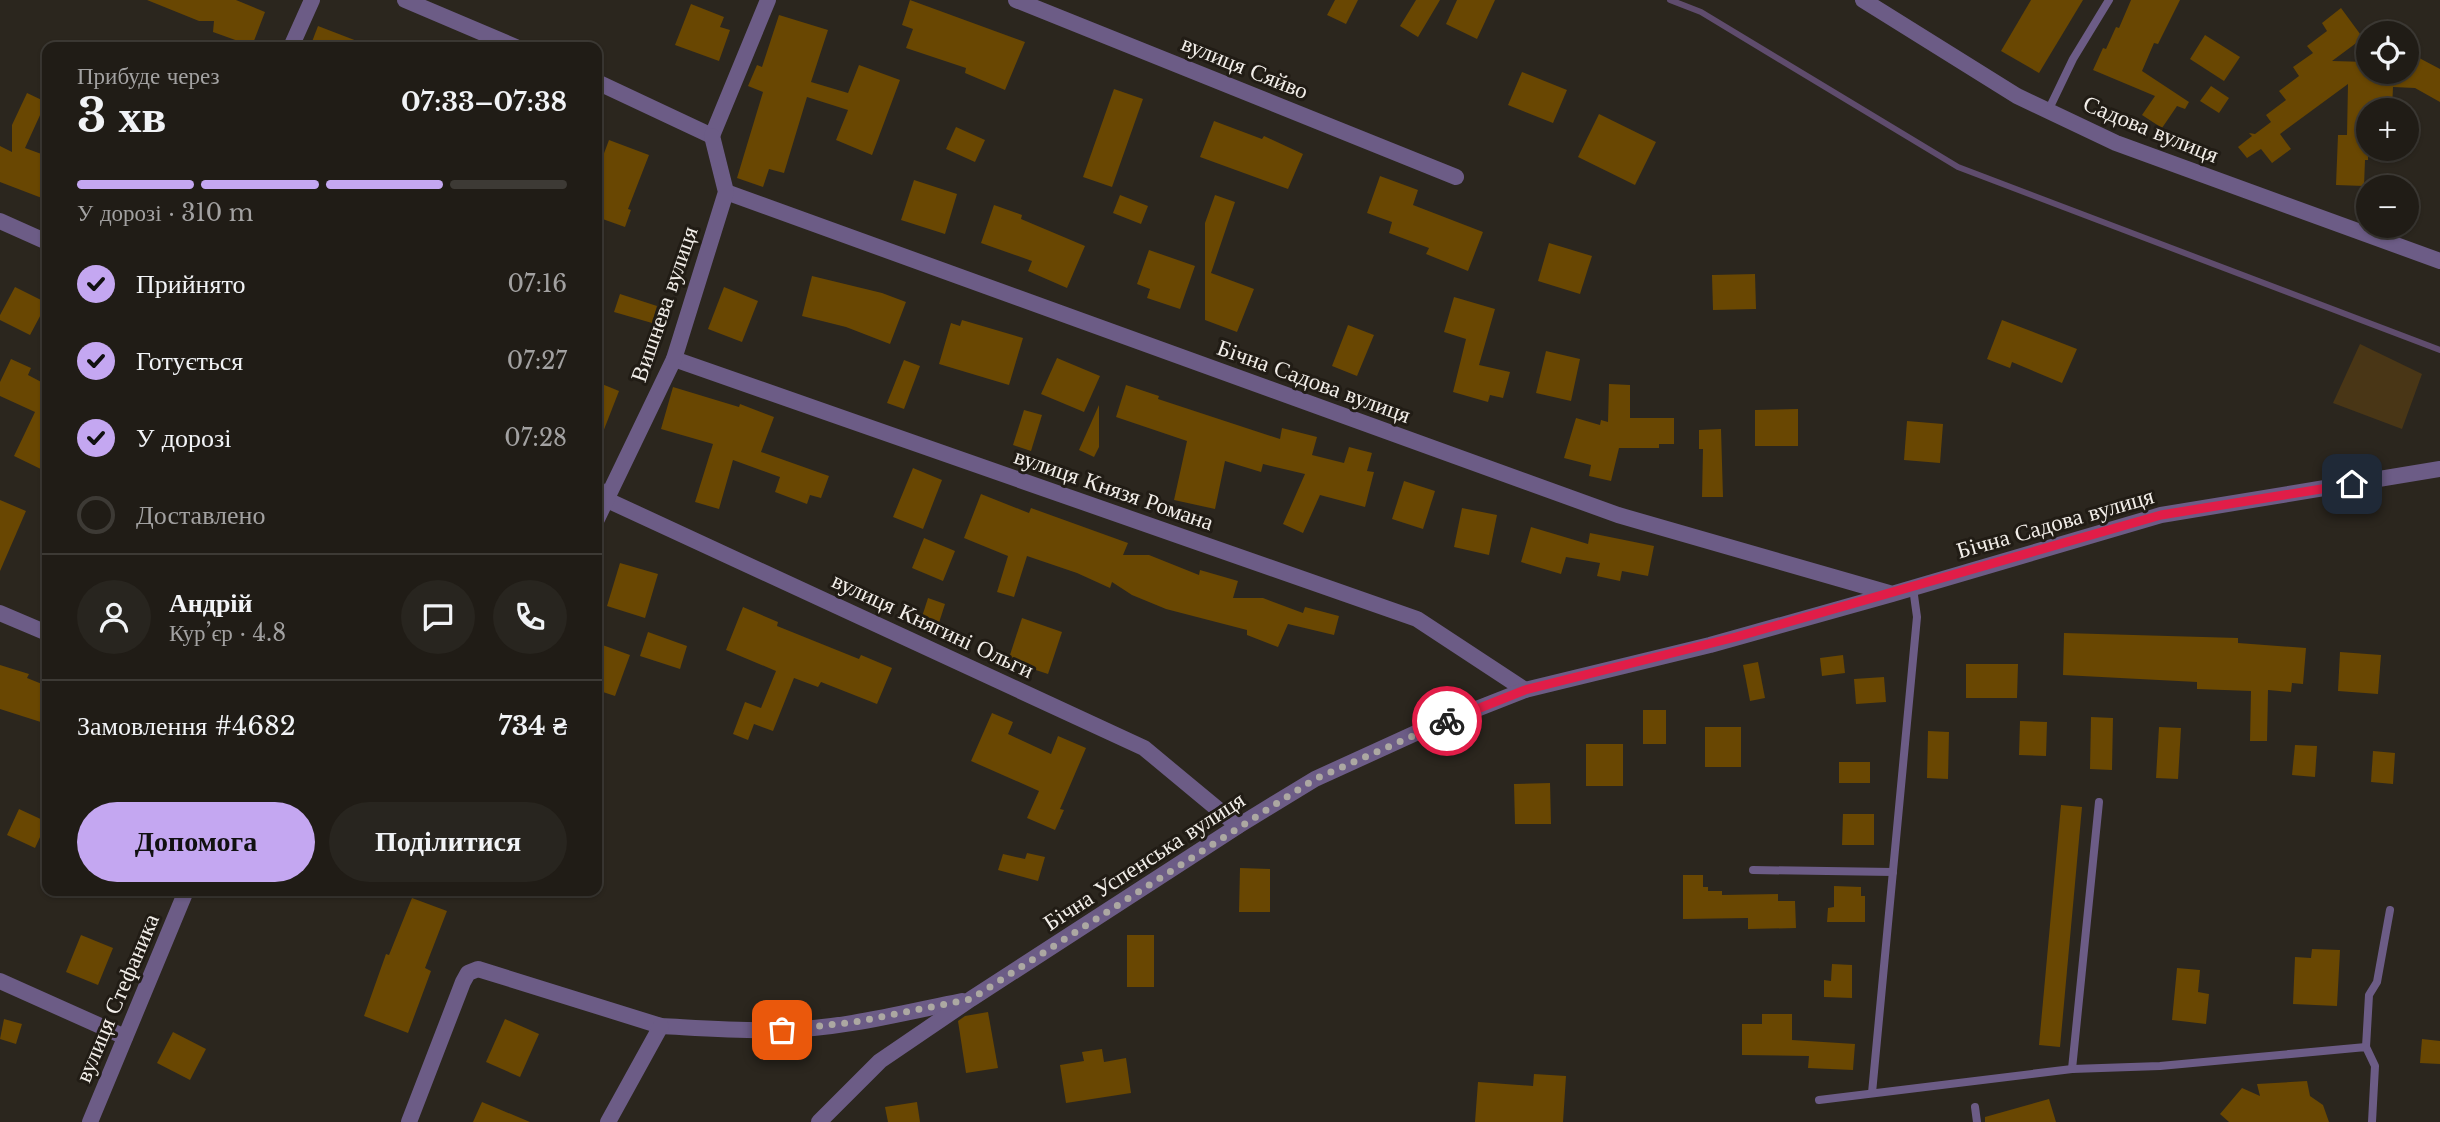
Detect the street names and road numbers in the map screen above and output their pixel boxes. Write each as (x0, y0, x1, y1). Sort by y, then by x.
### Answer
street label: вулиця Сяйво (1178, 29, 1312, 105)
street label: Садова вулиця (2079, 89, 2223, 169)
street label: Вишнева вулиця (624, 222, 704, 385)
street label: Бічна Садова вулиця (1214, 333, 1415, 429)
street label: вулиця Князя Романа (1011, 442, 1217, 536)
street label: Бічна Садова вулиця (1953, 481, 2157, 565)
street label: вулиця Княгині Ольги (828, 566, 1038, 684)
street label: Бічна Успенська вулиця (1038, 785, 1250, 937)
street label: вулиця Стефаника (69, 910, 165, 1086)

